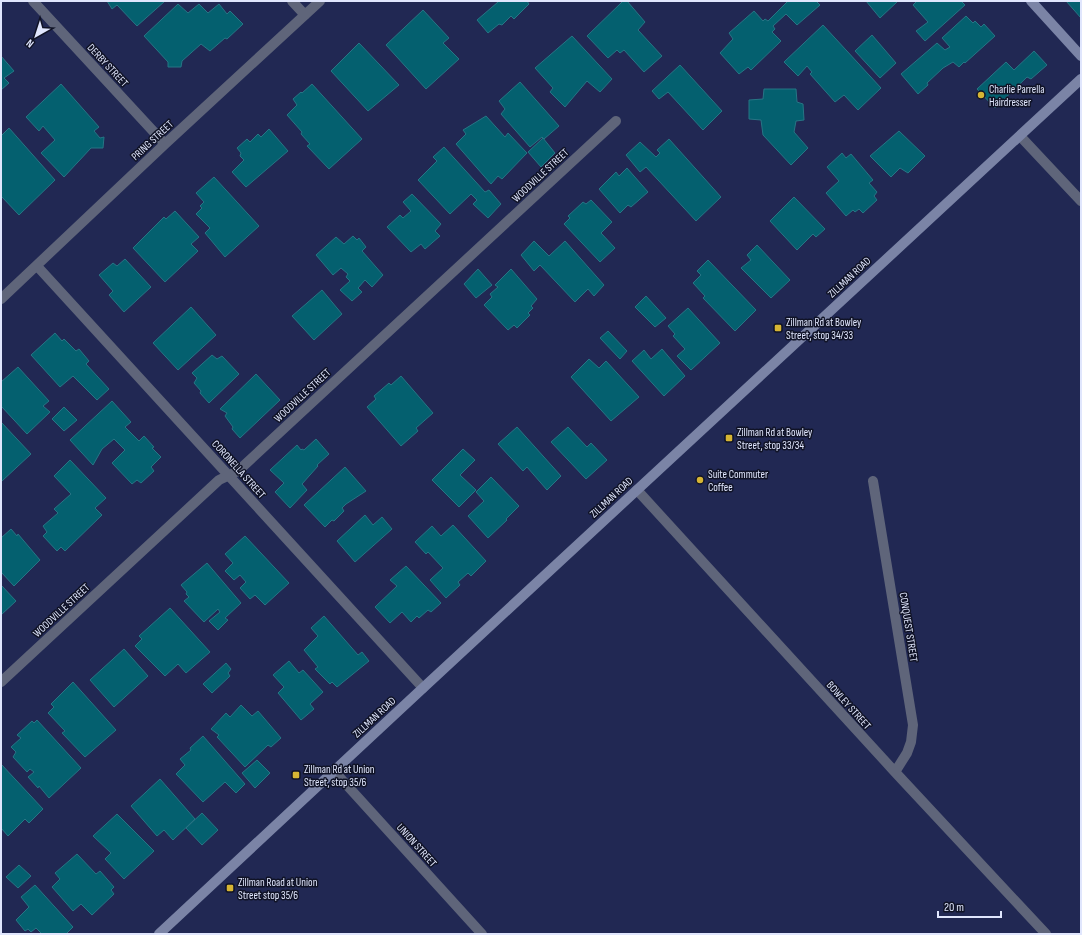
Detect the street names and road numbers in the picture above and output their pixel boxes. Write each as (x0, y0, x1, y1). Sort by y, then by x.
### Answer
street label: DERBY STREET (85, 41, 131, 90)
street label: PRING STREET (129, 117, 176, 163)
street label: WOODVILLE STREET (509, 145, 572, 205)
street label: ZILLMAN ROAD (825, 254, 874, 301)
street label: WOODVILLE STREET (271, 365, 334, 425)
street label: CORONELLA STREET (209, 438, 268, 501)
street label: ZILLMAN ROAD (587, 474, 636, 521)
street label: WOODVILLE STREET (30, 580, 93, 640)
street label: CONQUEST STREET (897, 591, 921, 663)
street label: BOWLEY STREET (824, 679, 874, 732)
street label: ZILLMAN ROAD (350, 694, 399, 741)
street label: UNION STREET (394, 821, 440, 870)

